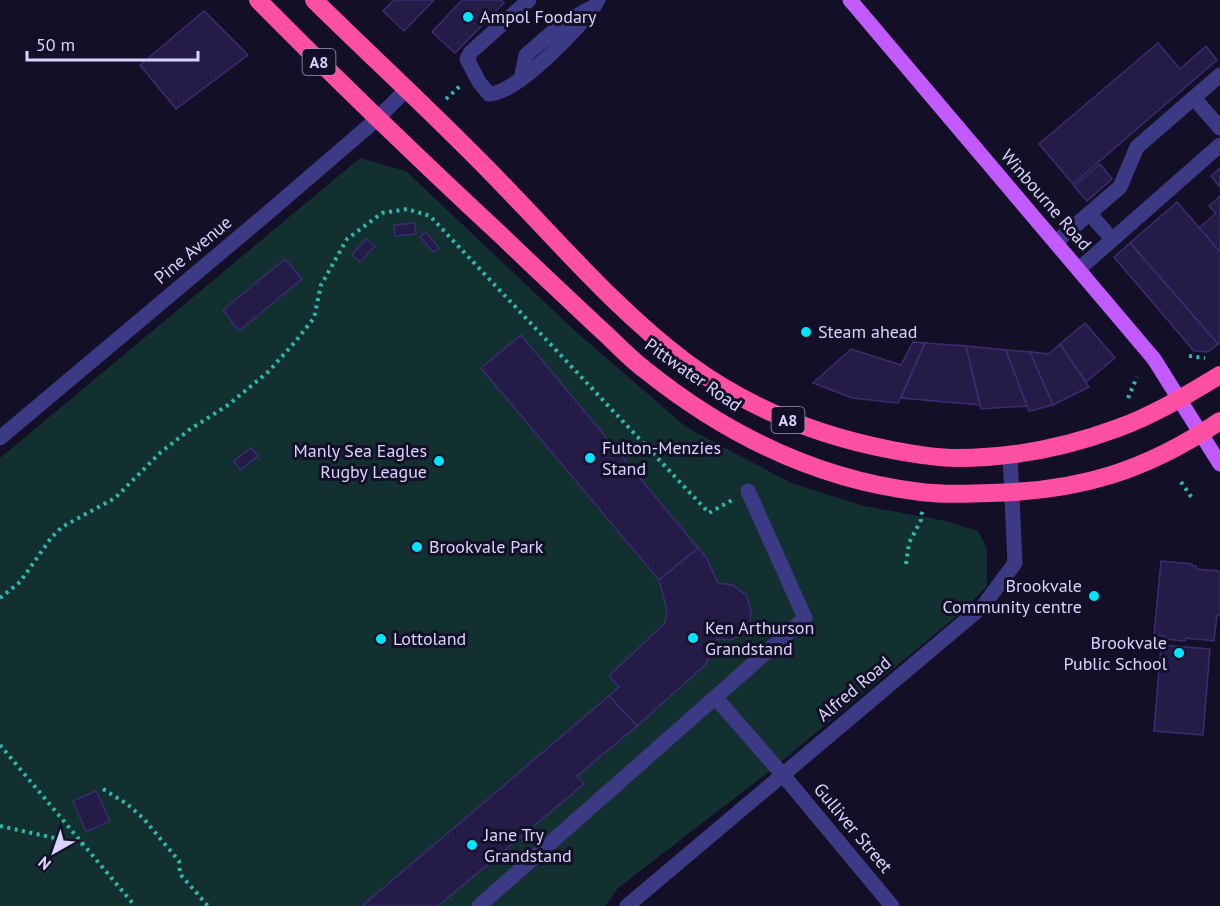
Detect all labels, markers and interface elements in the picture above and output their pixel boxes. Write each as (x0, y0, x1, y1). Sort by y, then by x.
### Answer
place label: Ampol Foodary (480, 5, 597, 28)
marker: Ampol Foodary (461, 10, 475, 24)
scale bar (27, 24, 198, 62)
text: 50 m (36, 33, 75, 56)
road number: A8 (302, 49, 336, 75)
street label: Winbourne Road (996, 144, 1097, 255)
street label: Pine Avenue (149, 210, 236, 289)
place label: Steam ahead (818, 320, 918, 343)
marker: Steam ahead (799, 325, 813, 339)
street label: Pittwater Road (640, 333, 746, 417)
road number: A8 (772, 407, 804, 433)
place label: Fulton-Menzies Stand (602, 436, 721, 480)
place label: Manly Sea Eagles Rugby League (294, 439, 427, 483)
marker: Fulton-Menzies Stand (583, 451, 597, 465)
marker: Manly Sea Eagles Rugby League (432, 454, 446, 468)
place label: Brookvale Park (429, 535, 544, 558)
marker: Brookvale Park (410, 540, 424, 554)
place label: Brookvale Community centre (942, 574, 1082, 618)
marker: Brookvale Community centre (1087, 589, 1101, 603)
place label: Ken Arthurson Grandstand (705, 616, 814, 660)
place label: Lottoland (393, 627, 466, 650)
marker: Ken Arthurson Grandstand (686, 631, 700, 645)
place label: Brookvale Public School (1064, 631, 1168, 675)
marker: Lottoland (374, 632, 388, 646)
marker: Brookvale Public School (1172, 646, 1186, 660)
street label: Alfred Road (812, 651, 895, 726)
street label: Gulliver Street (809, 778, 898, 877)
north arrow (24, 822, 84, 882)
place label: Jane Try Grandstand (483, 823, 572, 867)
marker: Jane Try Grandstand (465, 838, 479, 852)
text: N (34, 852, 55, 875)

